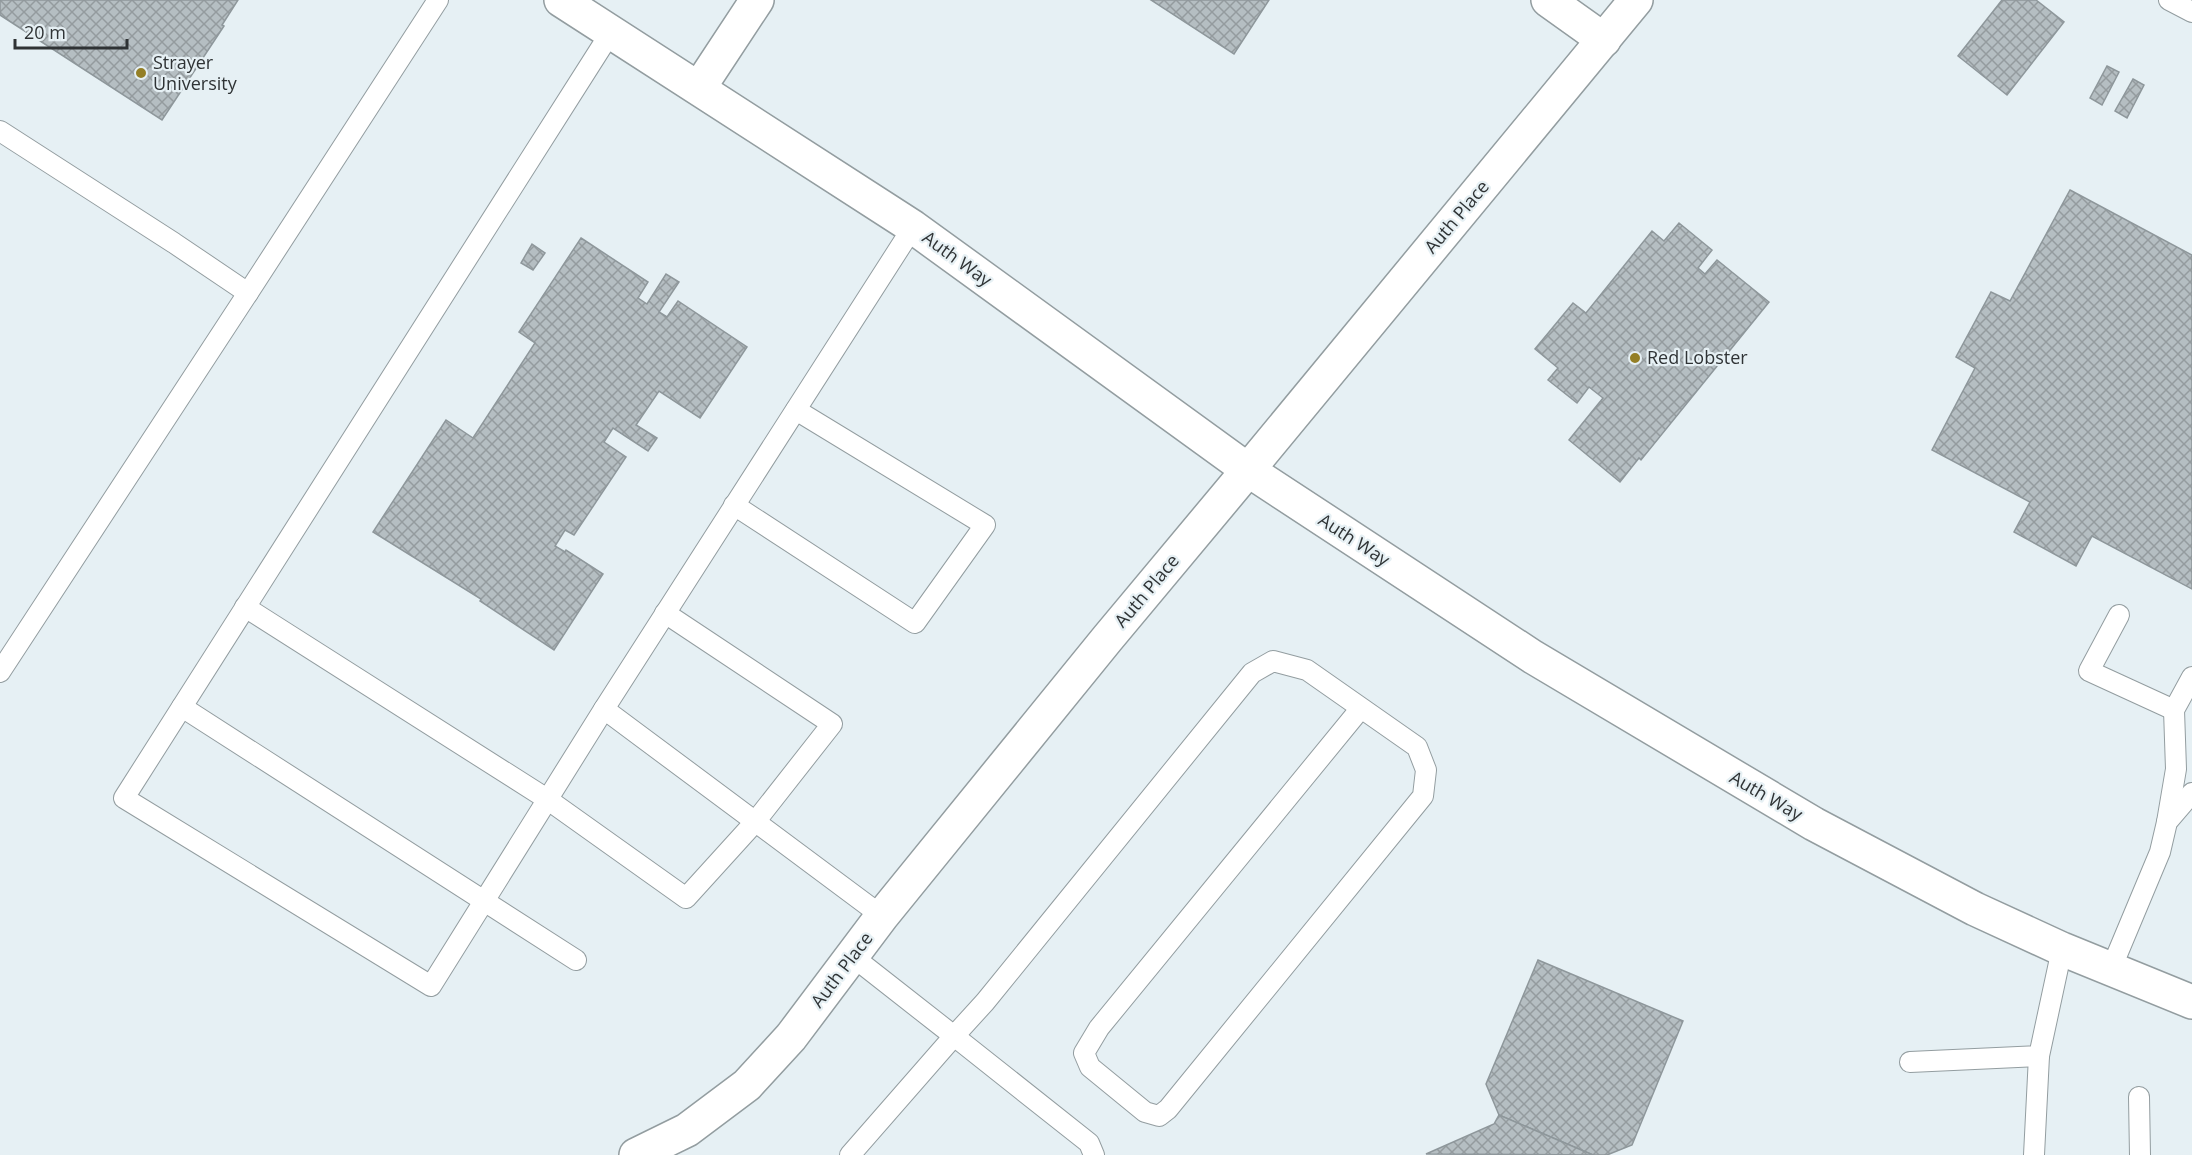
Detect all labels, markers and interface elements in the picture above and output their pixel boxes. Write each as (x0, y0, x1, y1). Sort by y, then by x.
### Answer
scale bar (15, 12, 128, 50)
text: 20 m (24, 20, 66, 44)
place label: Strayer University (153, 50, 238, 95)
marker: Strayer University (134, 66, 148, 80)
street label: Auth Place (1419, 175, 1494, 258)
street label: Auth Way (918, 225, 998, 292)
place label: Red Lobster (1647, 345, 1748, 369)
marker: Red Lobster (1628, 351, 1642, 365)
street label: Auth Way (1314, 507, 1396, 572)
street label: Auth Place (1109, 549, 1184, 632)
street label: Auth Way (1726, 765, 1808, 826)
street label: Auth Place (805, 927, 877, 1012)

